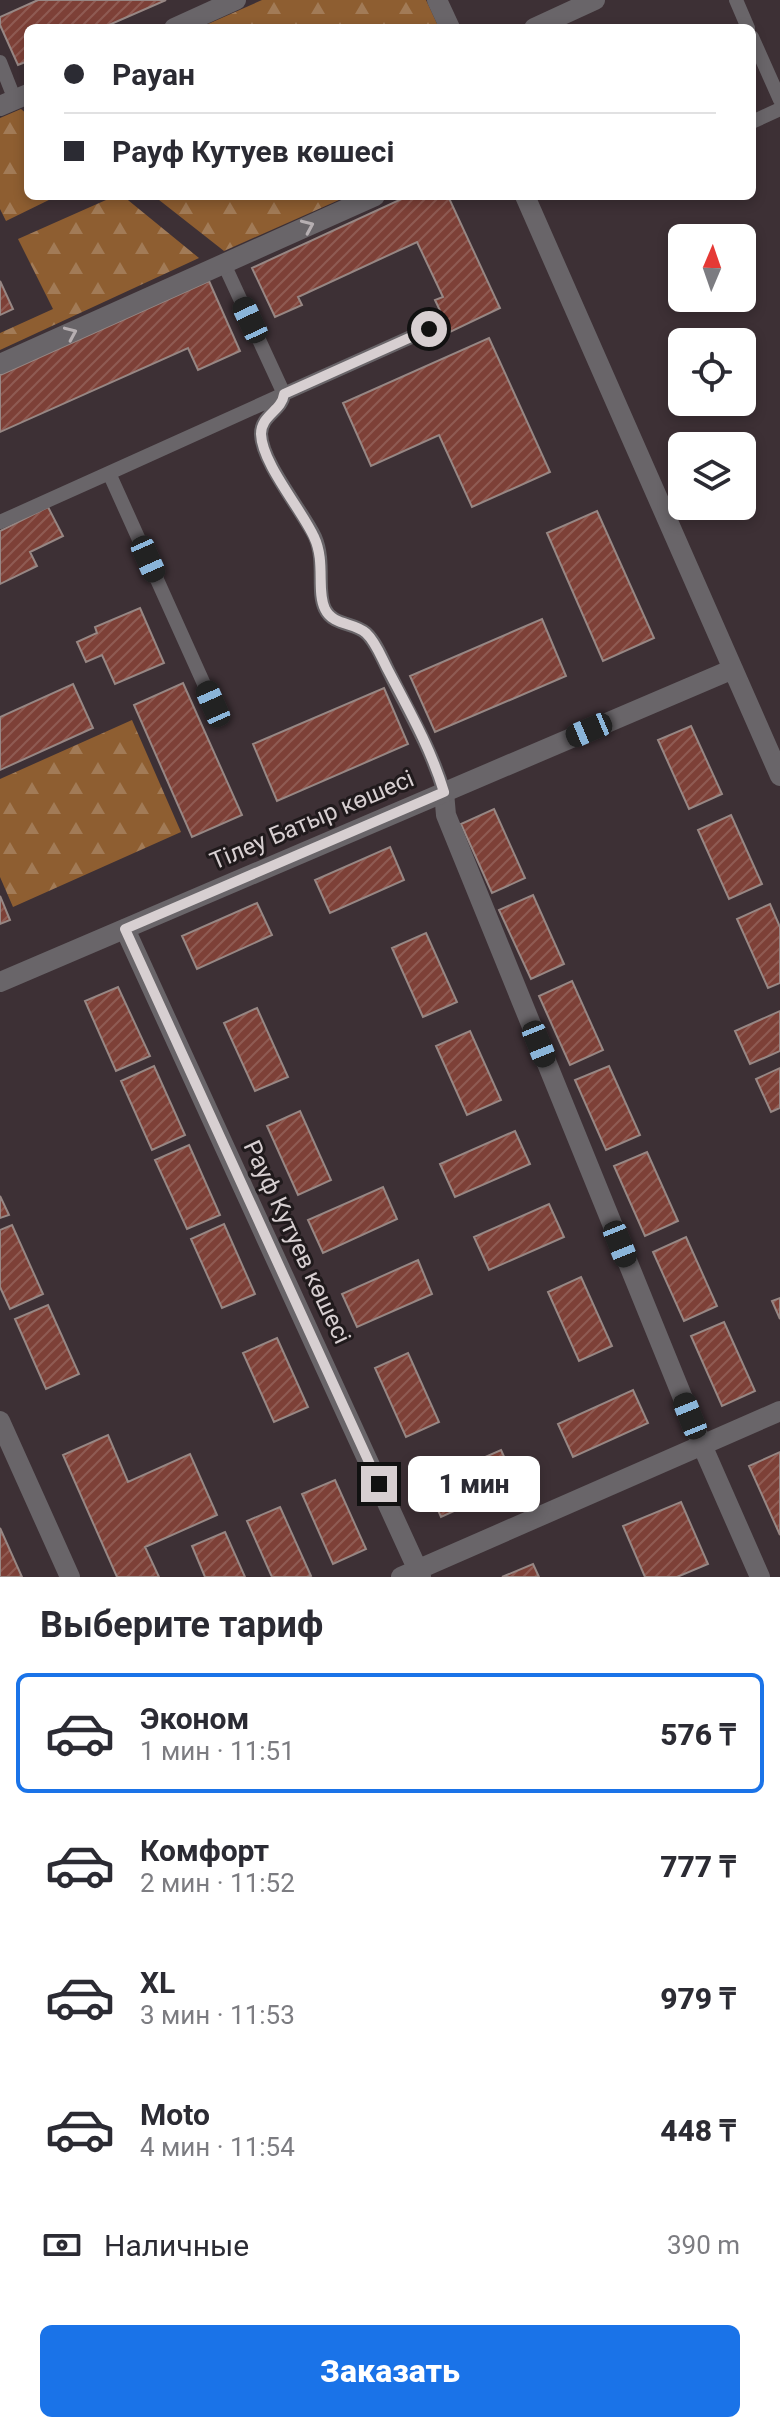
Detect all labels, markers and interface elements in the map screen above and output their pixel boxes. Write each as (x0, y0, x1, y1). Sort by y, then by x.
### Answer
text: Рауан (112, 57, 195, 92)
text: Рауф Кутуев көшесі (112, 134, 394, 169)
one-way arrow (300, 220, 315, 236)
north arrow (668, 224, 756, 312)
map controls (668, 224, 756, 520)
car (229, 293, 271, 347)
route start (411, 311, 447, 347)
one-way arrow (63, 326, 77, 342)
button: locate (668, 328, 756, 416)
button: layers (668, 432, 756, 520)
car (127, 532, 169, 586)
car (192, 677, 234, 731)
car (562, 710, 616, 750)
street label: Тілеу Батыр көшесі (206, 764, 418, 876)
car (519, 1017, 559, 1071)
street label: Рауф Кутуев көшесі (238, 1136, 356, 1348)
car (600, 1217, 640, 1271)
car (670, 1389, 710, 1443)
callout: 1 мин (407, 1456, 539, 1512)
route end (361, 1466, 397, 1502)
text: 1 мин (439, 1469, 509, 1499)
text: Выберите тариф (40, 1604, 323, 1646)
icon: car (44, 1697, 116, 1769)
text: Эконом (140, 1701, 249, 1736)
text: 576 ₸ (660, 1717, 736, 1752)
text: 1 мин · 11:51 (140, 1736, 295, 1766)
icon: car (44, 1829, 116, 1901)
text: Комфорт (140, 1833, 269, 1868)
text: 777 ₸ (660, 1849, 736, 1884)
text: 2 мин · 11:52 (140, 1868, 295, 1898)
icon: car (44, 1961, 116, 2033)
text: XL (140, 1965, 175, 2000)
text: 979 ₸ (660, 1981, 736, 2016)
text: 3 мин · 11:53 (140, 2000, 295, 2030)
icon: car (44, 2093, 116, 2165)
text: Moto (140, 2097, 210, 2132)
text: 448 ₸ (660, 2113, 736, 2148)
text: 4 мин · 11:54 (140, 2132, 295, 2162)
icon: cash (40, 2223, 84, 2267)
text: Наличные (104, 2228, 249, 2263)
text: 390 m (667, 2230, 740, 2260)
button: Заказать (40, 2325, 740, 2417)

